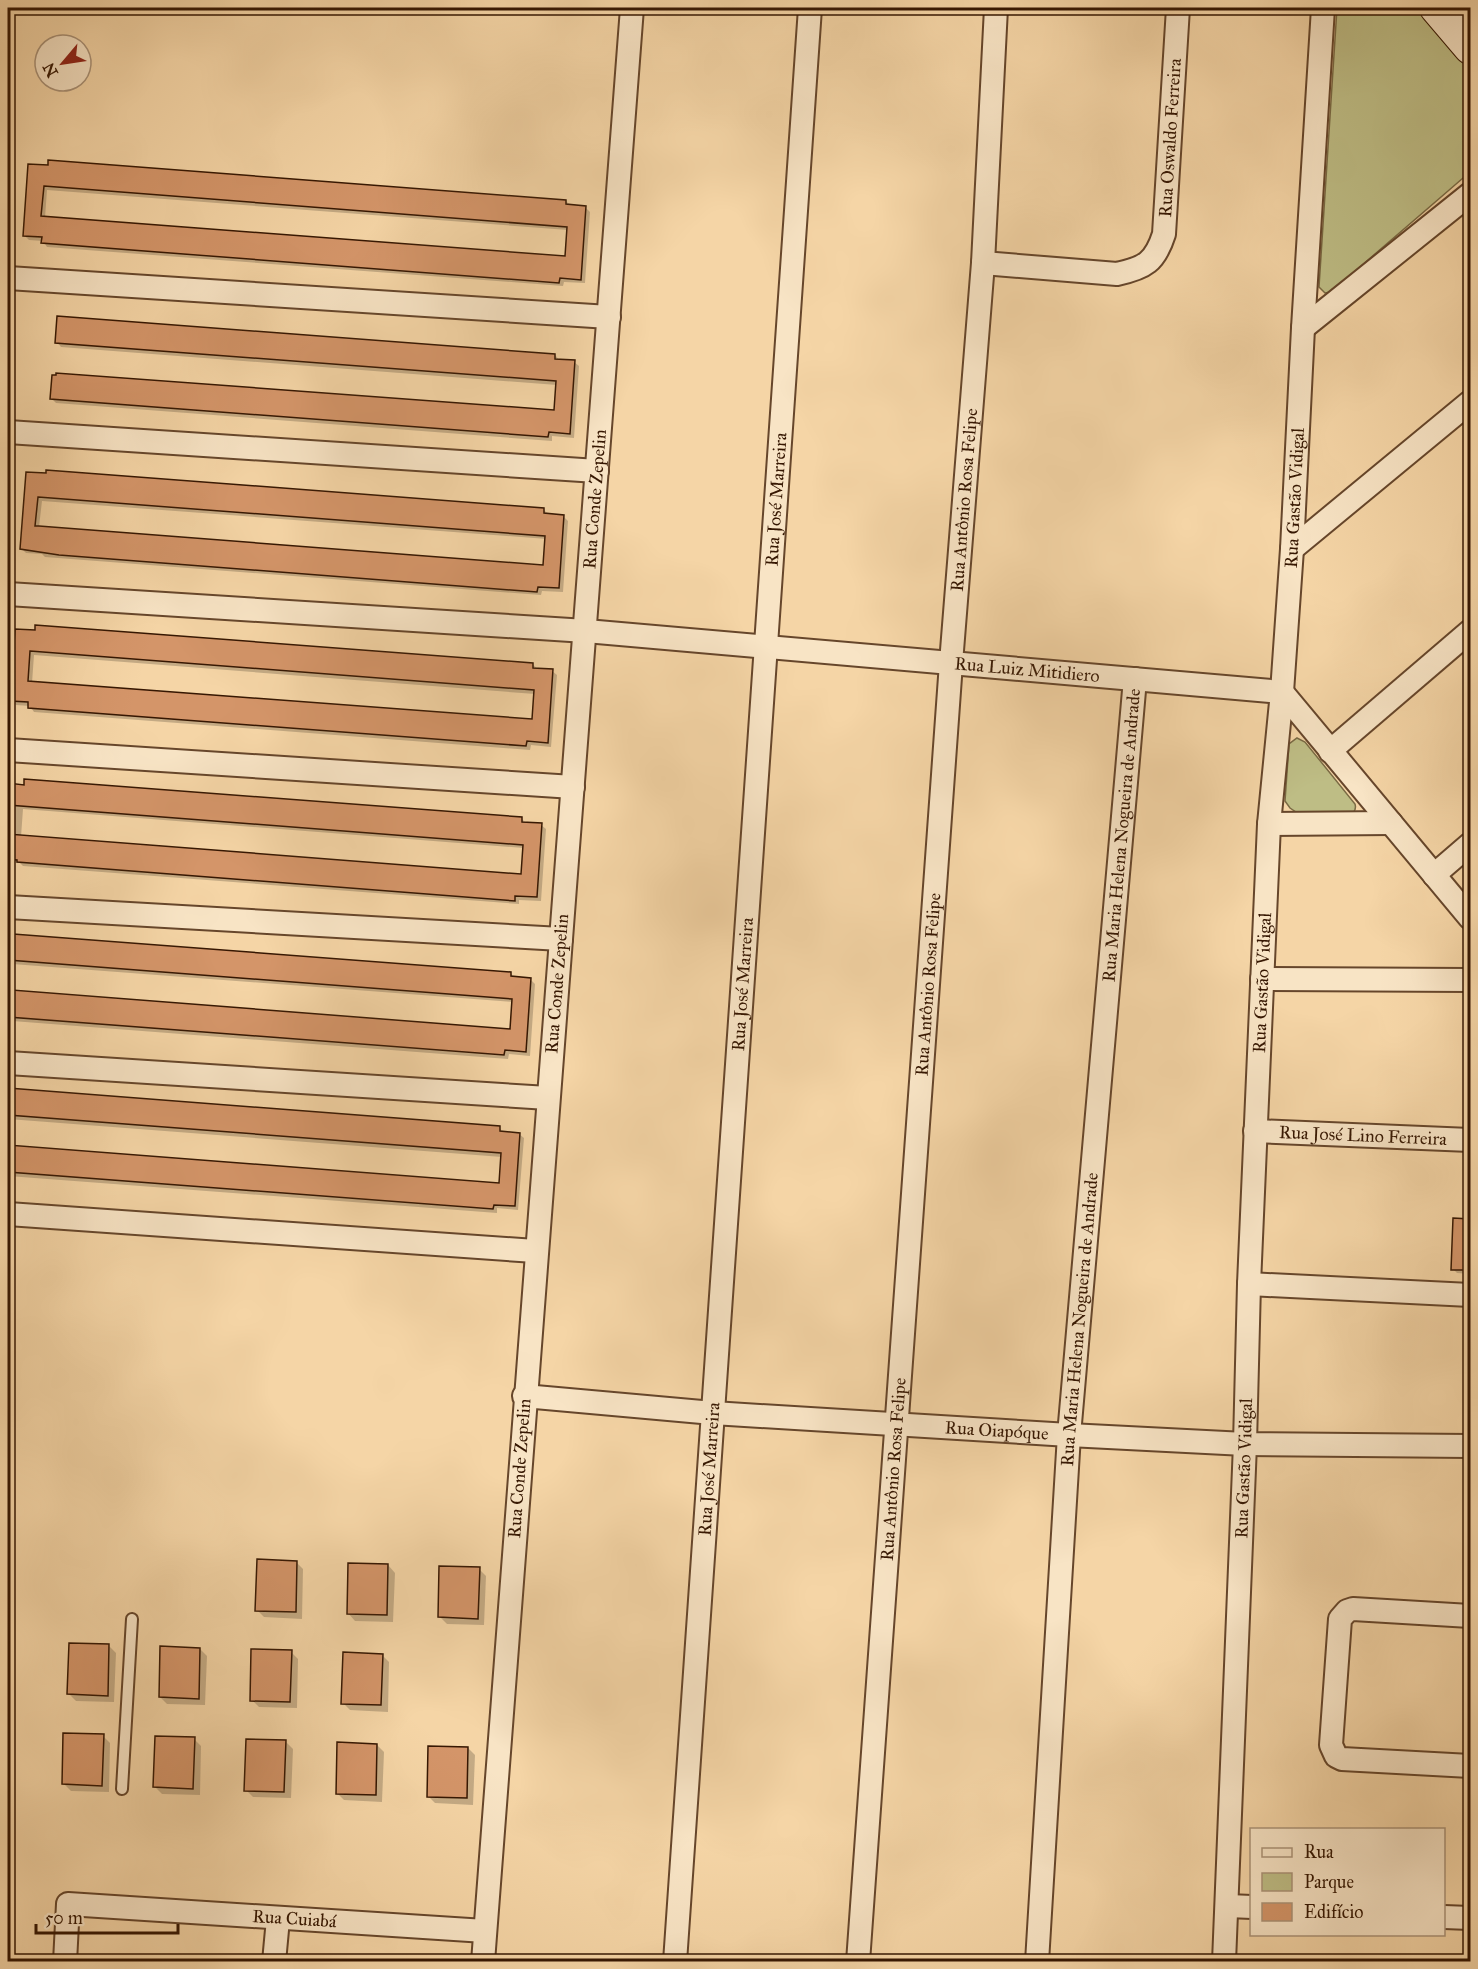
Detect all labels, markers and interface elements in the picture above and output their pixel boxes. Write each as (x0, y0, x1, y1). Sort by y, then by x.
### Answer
north arrow (33, 33, 93, 93)
street label: Rua Oswaldo Ferreira (1154, 57, 1186, 218)
text: N (39, 59, 62, 81)
street label: Rua Antônio Rosa Felipe (946, 407, 982, 592)
street label: Rua Gastão Vidigal (1280, 427, 1309, 569)
street label: Rua Conde Zepelin (578, 428, 611, 570)
street label: Rua José Marreira (760, 431, 792, 567)
street label: Rua Luiz Mitidiero (954, 652, 1101, 687)
street label: Rua Maria Helena Nogueira de Andrade (1098, 687, 1145, 983)
street label: Rua Antônio Rosa Felipe (910, 892, 946, 1077)
street label: Rua Gastão Vidigal (1248, 912, 1277, 1053)
street label: Rua Conde Zepelin (540, 913, 573, 1054)
street label: Rua José Marreira (727, 916, 758, 1052)
street label: Rua José Lino Ferreira (1279, 1121, 1448, 1150)
street label: Rua Maria Helena Nogueira de Andrade (1056, 1172, 1103, 1467)
street label: Rua Antônio Rosa Felipe (876, 1377, 911, 1562)
street label: Rua Conde Zepelin (503, 1397, 536, 1539)
street label: Rua Gastão Vidigal (1230, 1398, 1258, 1539)
street label: Rua José Marreira (693, 1401, 725, 1537)
street label: Rua Oiapóque (944, 1416, 1049, 1445)
legend (1250, 1828, 1445, 1936)
text: Rua (1304, 1841, 1334, 1863)
text: Parque (1304, 1871, 1354, 1894)
scale bar (36, 1897, 178, 1935)
text: Edifício (1304, 1901, 1363, 1923)
street label: Rua Cuiabá (252, 1905, 338, 1932)
text: 50 m (45, 1907, 83, 1929)

